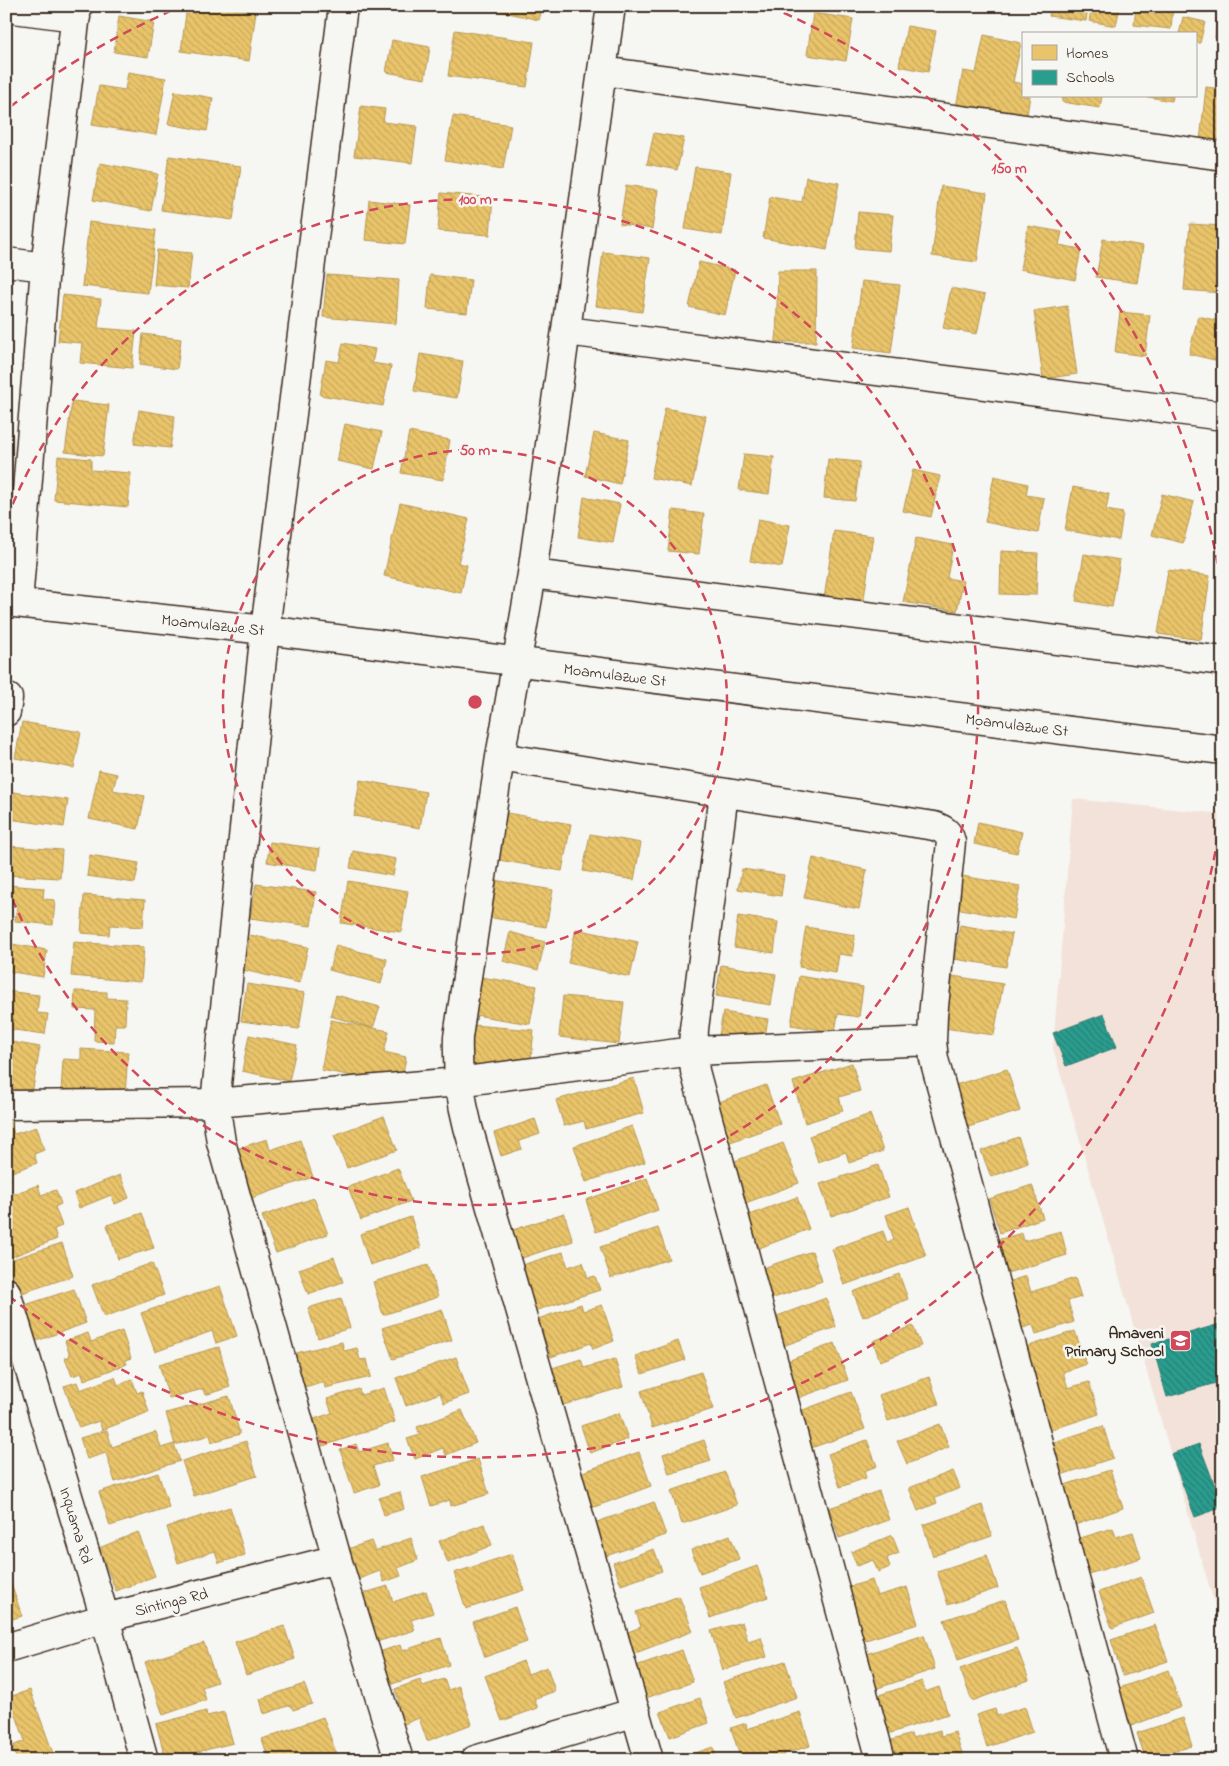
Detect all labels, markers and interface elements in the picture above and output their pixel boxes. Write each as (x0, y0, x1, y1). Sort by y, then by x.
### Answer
legend (1022, 32, 1196, 98)
text: Homes (1066, 43, 1109, 65)
text: Schools (1066, 67, 1115, 89)
text: 150 m (991, 158, 1027, 180)
text: 100 m (458, 189, 492, 211)
text: 50 m (460, 440, 491, 462)
street label: Moamulazwe St (160, 609, 266, 643)
street label: Moamulazwe St (562, 658, 668, 694)
centre of rings (466, 693, 484, 711)
street label: Moamulazwe St (964, 708, 1070, 744)
place label: Amaveni Primary School (1065, 1322, 1164, 1365)
school or university icon: Amaveni Primary School (1168, 1329, 1192, 1353)
street label: Inquama Rd (52, 1484, 98, 1567)
street label: Sintinga Rd (132, 1582, 211, 1624)

